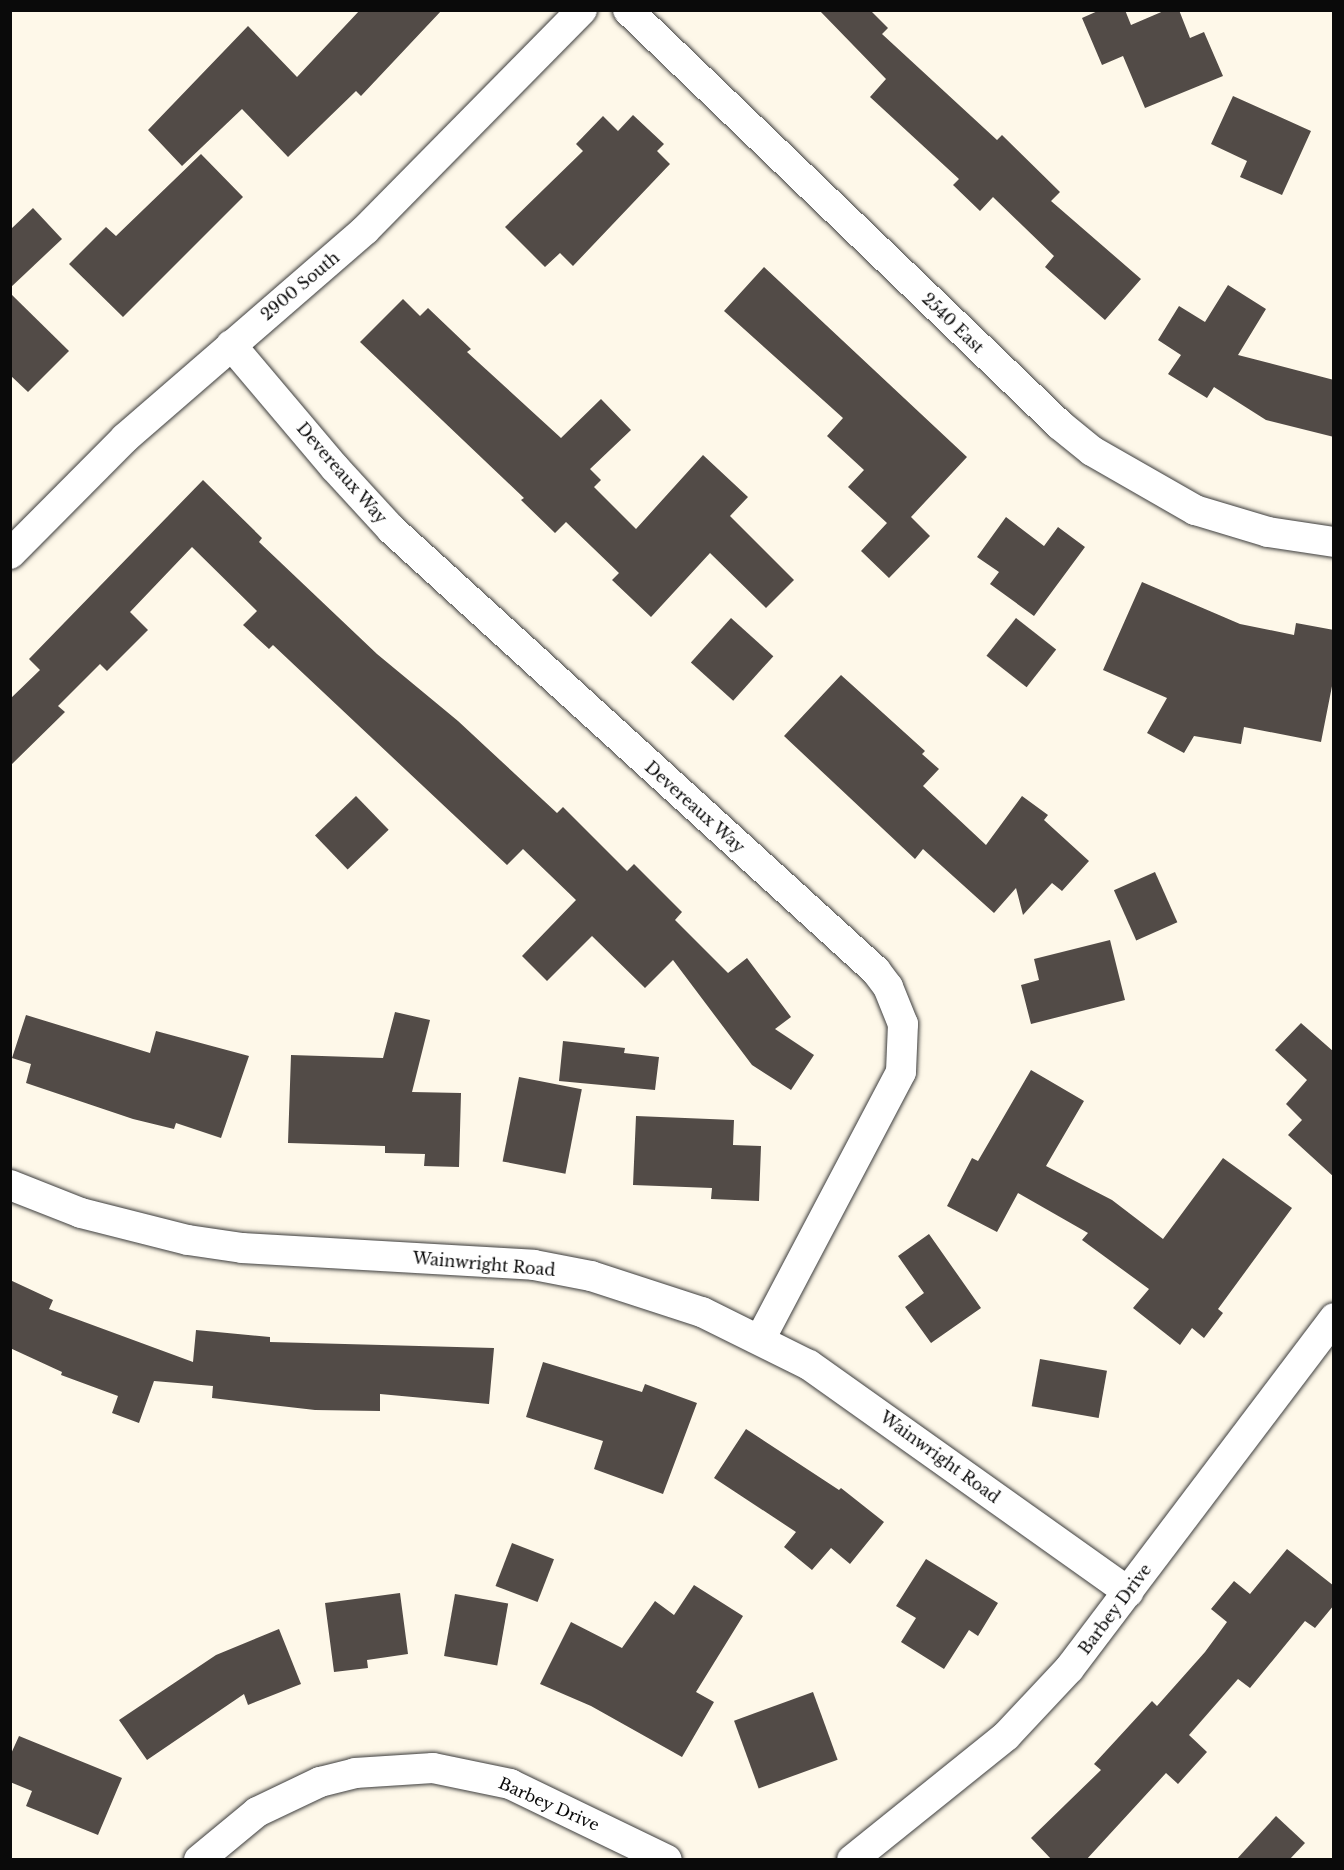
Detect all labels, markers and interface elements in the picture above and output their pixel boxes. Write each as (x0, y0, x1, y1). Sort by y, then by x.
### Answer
street label: 2900 South (257, 248, 343, 324)
street label: 2540 East (918, 289, 988, 357)
street label: Devereaux Way (293, 418, 391, 528)
street label: Devereaux Way (641, 757, 749, 857)
street label: Wainwright Road (412, 1248, 556, 1280)
street label: Wainwright Road (877, 1407, 1003, 1507)
street label: Barbey Drive (1075, 1560, 1155, 1658)
street label: Barbey Drive (495, 1773, 603, 1835)

